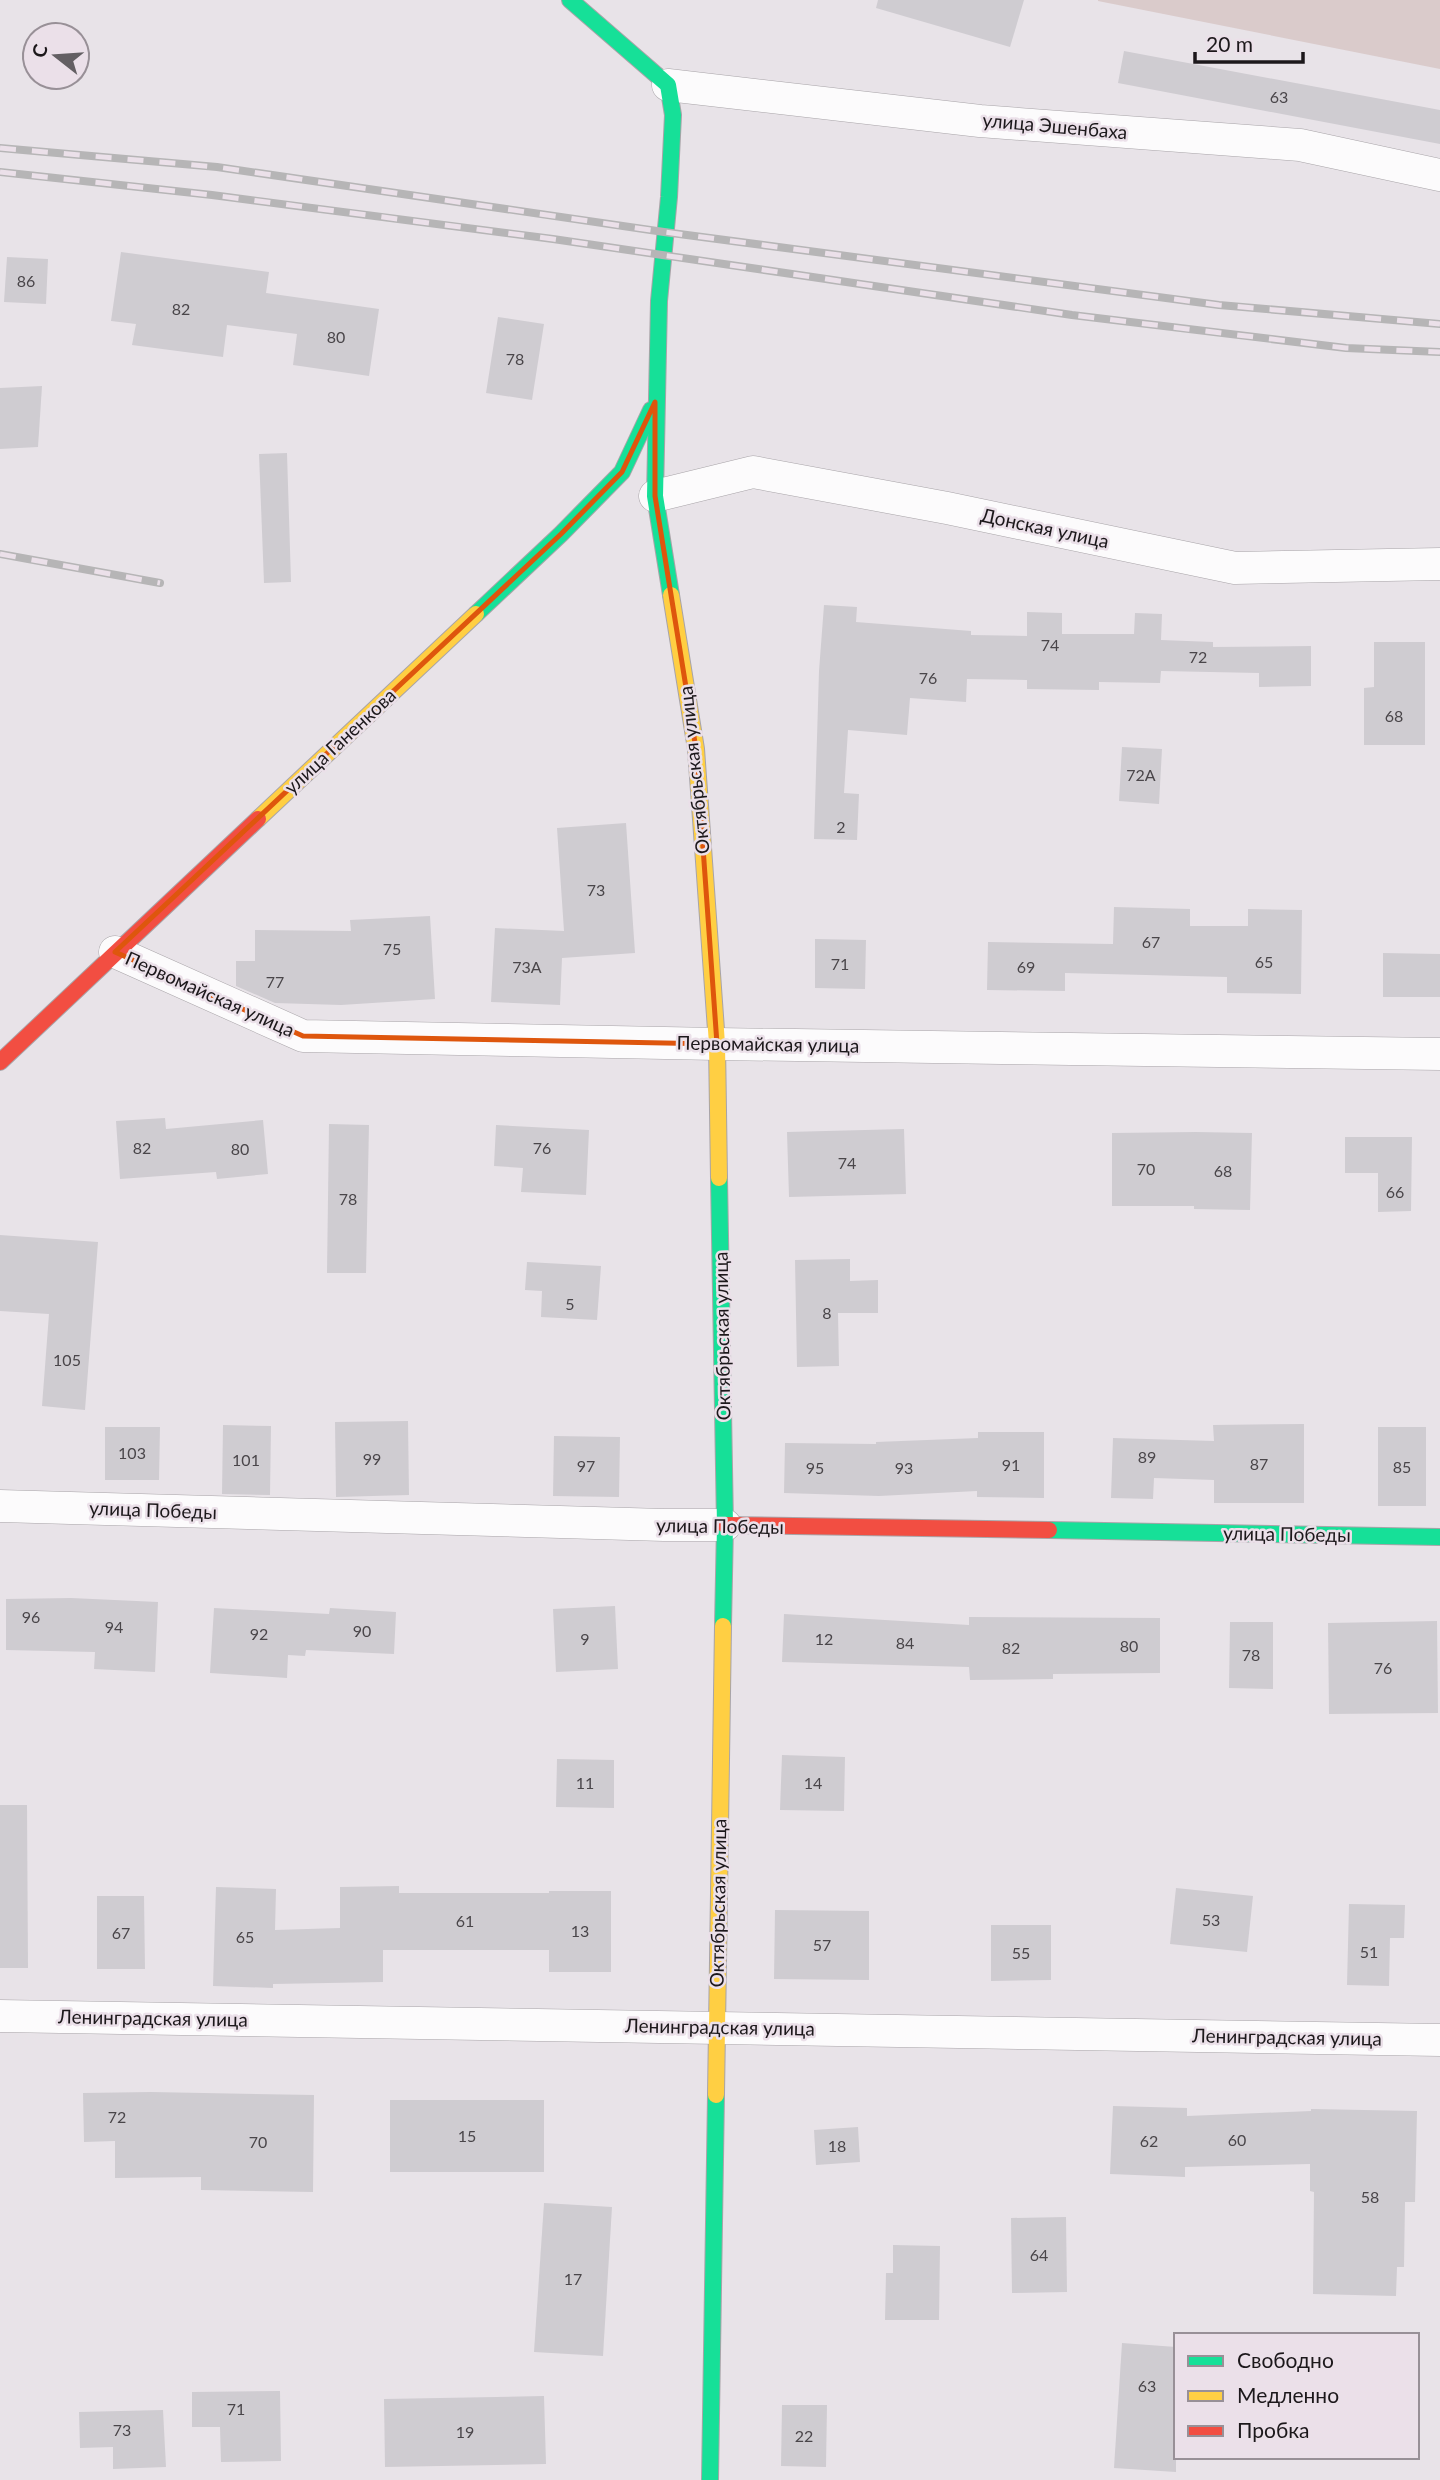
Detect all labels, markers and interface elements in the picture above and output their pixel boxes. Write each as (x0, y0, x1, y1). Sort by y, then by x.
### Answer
north arrow (21, 21, 91, 91)
scale bar (1195, 21, 1304, 65)
text: 20 m (1206, 31, 1253, 56)
text: С (26, 41, 52, 60)
house number: 63 (1270, 87, 1288, 106)
street label: улица Эшенбаха (982, 108, 1128, 143)
house number: 86 (17, 271, 35, 290)
house number: 82 (172, 299, 190, 318)
house number: 80 (327, 327, 345, 346)
house number: 78 (506, 349, 524, 368)
street label: Донская улица (979, 503, 1111, 552)
house number: 74 (1041, 635, 1059, 654)
house number: 72 (1189, 647, 1207, 666)
house number: 76 (919, 668, 937, 687)
street label: улица Ганенкова (279, 683, 400, 798)
street label: Октябрьская улица (673, 685, 714, 855)
house number: 68 (1385, 706, 1403, 725)
house number: 72А (1126, 765, 1156, 784)
house number: 2 (836, 817, 846, 836)
house number: 73 (587, 880, 605, 899)
house number: 67 (1142, 932, 1160, 951)
house number: 75 (383, 939, 401, 958)
street label: Первомайская улица (122, 946, 298, 1041)
house number: 65 (1255, 952, 1273, 971)
house number: 71 (831, 954, 849, 973)
house number: 73А (512, 957, 542, 976)
house number: 69 (1017, 957, 1035, 976)
house number: 77 (266, 972, 284, 991)
street label: Первомайская улица (676, 1030, 860, 1057)
house number: 82 (133, 1138, 151, 1157)
house number: 76 (533, 1138, 551, 1157)
house number: 80 (231, 1139, 249, 1158)
house number: 74 (838, 1153, 856, 1172)
house number: 70 (1137, 1159, 1155, 1178)
house number: 68 (1214, 1161, 1232, 1180)
house number: 66 (1386, 1182, 1404, 1201)
house number: 78 (339, 1189, 357, 1208)
street label: Октябрьская улица (709, 1251, 734, 1421)
house number: 5 (565, 1294, 575, 1313)
house number: 8 (822, 1303, 832, 1322)
house number: 105 (53, 1350, 81, 1369)
house number: 103 (118, 1443, 146, 1462)
house number: 89 (1138, 1447, 1156, 1466)
house number: 99 (363, 1449, 381, 1468)
house number: 101 (232, 1450, 260, 1469)
house number: 87 (1250, 1454, 1268, 1473)
house number: 91 (1002, 1455, 1020, 1474)
house number: 97 (577, 1456, 595, 1475)
house number: 85 (1393, 1457, 1411, 1476)
house number: 95 (806, 1458, 824, 1477)
house number: 93 (895, 1458, 913, 1477)
street label: улица Победы (89, 1496, 217, 1523)
street label: улица Победы (656, 1513, 784, 1538)
street label: улица Победы (1223, 1521, 1351, 1546)
house number: 96 (22, 1607, 40, 1626)
house number: 94 (105, 1617, 123, 1636)
house number: 90 (353, 1621, 371, 1640)
house number: 92 (250, 1624, 268, 1643)
house number: 9 (580, 1629, 590, 1648)
house number: 12 (815, 1629, 833, 1648)
house number: 84 (896, 1633, 914, 1652)
house number: 80 (1120, 1636, 1138, 1655)
house number: 82 (1002, 1638, 1020, 1657)
house number: 78 (1242, 1645, 1260, 1664)
house number: 76 (1374, 1658, 1392, 1677)
house number: 11 (576, 1773, 594, 1792)
house number: 14 (804, 1773, 822, 1792)
street label: Октябрьская улица (705, 1818, 730, 1988)
house number: 53 (1202, 1910, 1220, 1929)
house number: 61 (456, 1911, 474, 1930)
house number: 13 (571, 1921, 589, 1940)
house number: 67 (112, 1923, 130, 1942)
house number: 65 (236, 1927, 254, 1946)
house number: 57 (813, 1935, 831, 1954)
house number: 51 (1360, 1942, 1378, 1961)
house number: 55 (1012, 1943, 1030, 1962)
street label: Ленинградская улица (57, 2004, 248, 2031)
street label: Ленинградская улица (624, 2013, 815, 2040)
street label: Ленинградская улица (1191, 2023, 1382, 2050)
house number: 72 (108, 2107, 126, 2126)
house number: 15 (458, 2126, 476, 2145)
house number: 60 (1228, 2130, 1246, 2149)
house number: 62 (1140, 2131, 1158, 2150)
house number: 70 (249, 2132, 267, 2151)
house number: 18 (828, 2136, 846, 2155)
house number: 58 (1361, 2187, 1379, 2206)
house number: 64 (1030, 2245, 1048, 2264)
house number: 17 (564, 2269, 582, 2288)
legend (1174, 2333, 1419, 2459)
text: Свободно (1237, 2347, 1334, 2372)
house number: 63 (1138, 2376, 1156, 2395)
text: Медленно (1237, 2382, 1339, 2407)
house number: 71 (227, 2399, 245, 2418)
text: Пробка (1237, 2417, 1310, 2442)
house number: 73 (113, 2420, 131, 2439)
house number: 19 (456, 2422, 474, 2441)
house number: 22 (795, 2426, 813, 2445)

